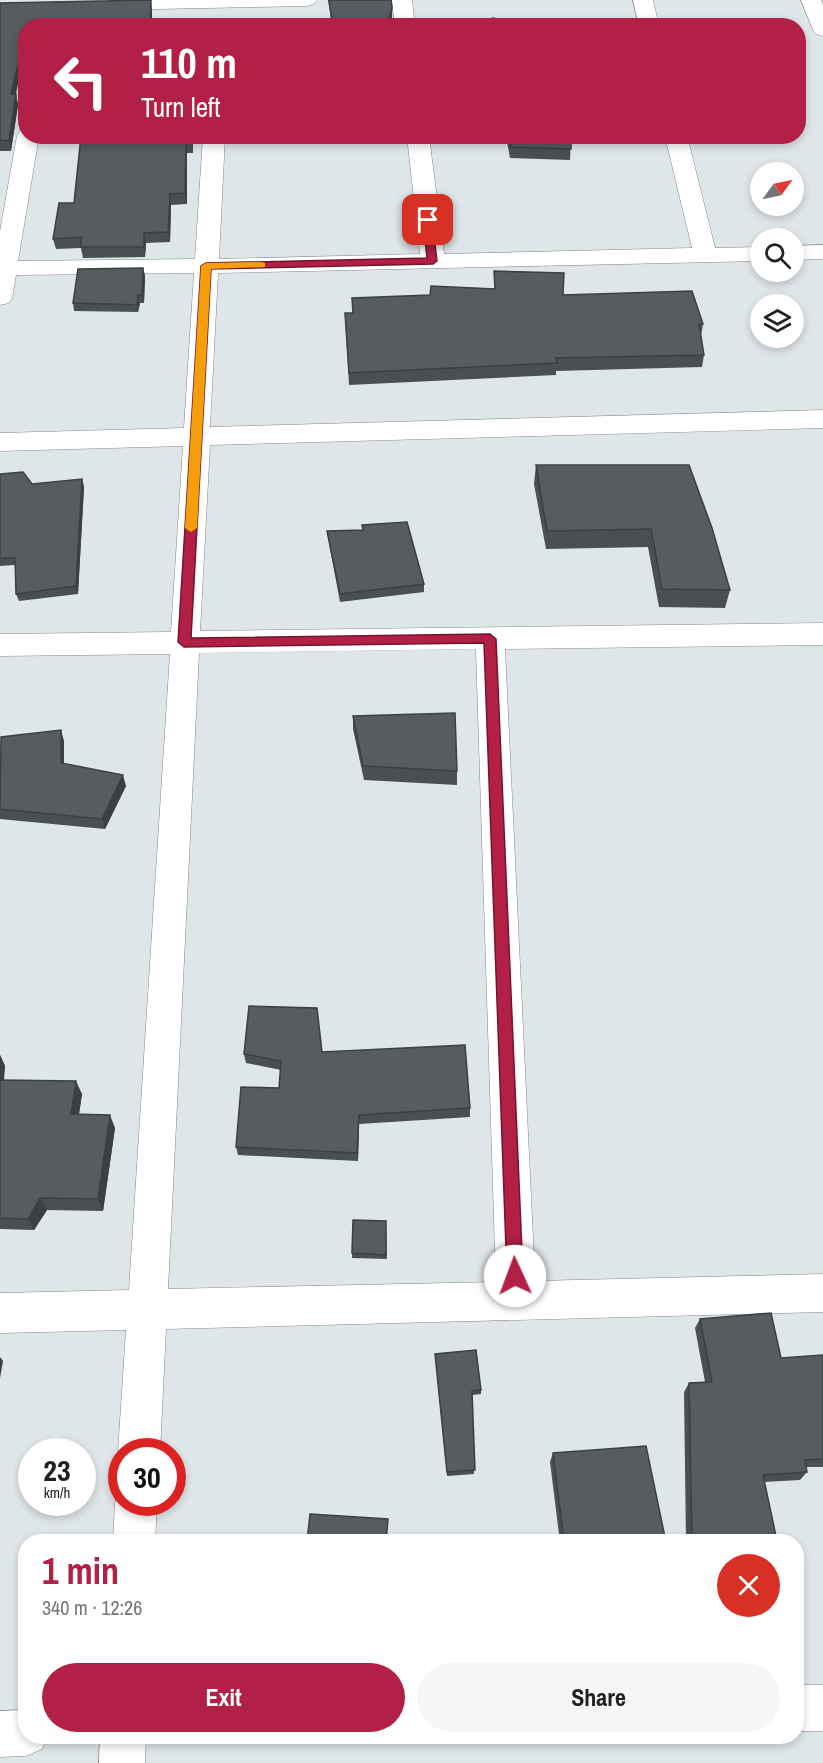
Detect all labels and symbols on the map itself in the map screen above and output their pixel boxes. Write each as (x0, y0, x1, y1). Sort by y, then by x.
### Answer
north arrow (750, 162, 804, 216)
pin (402, 194, 453, 245)
position arrow (483, 1244, 547, 1308)
speed limit sign: 30 (108, 1438, 186, 1516)

